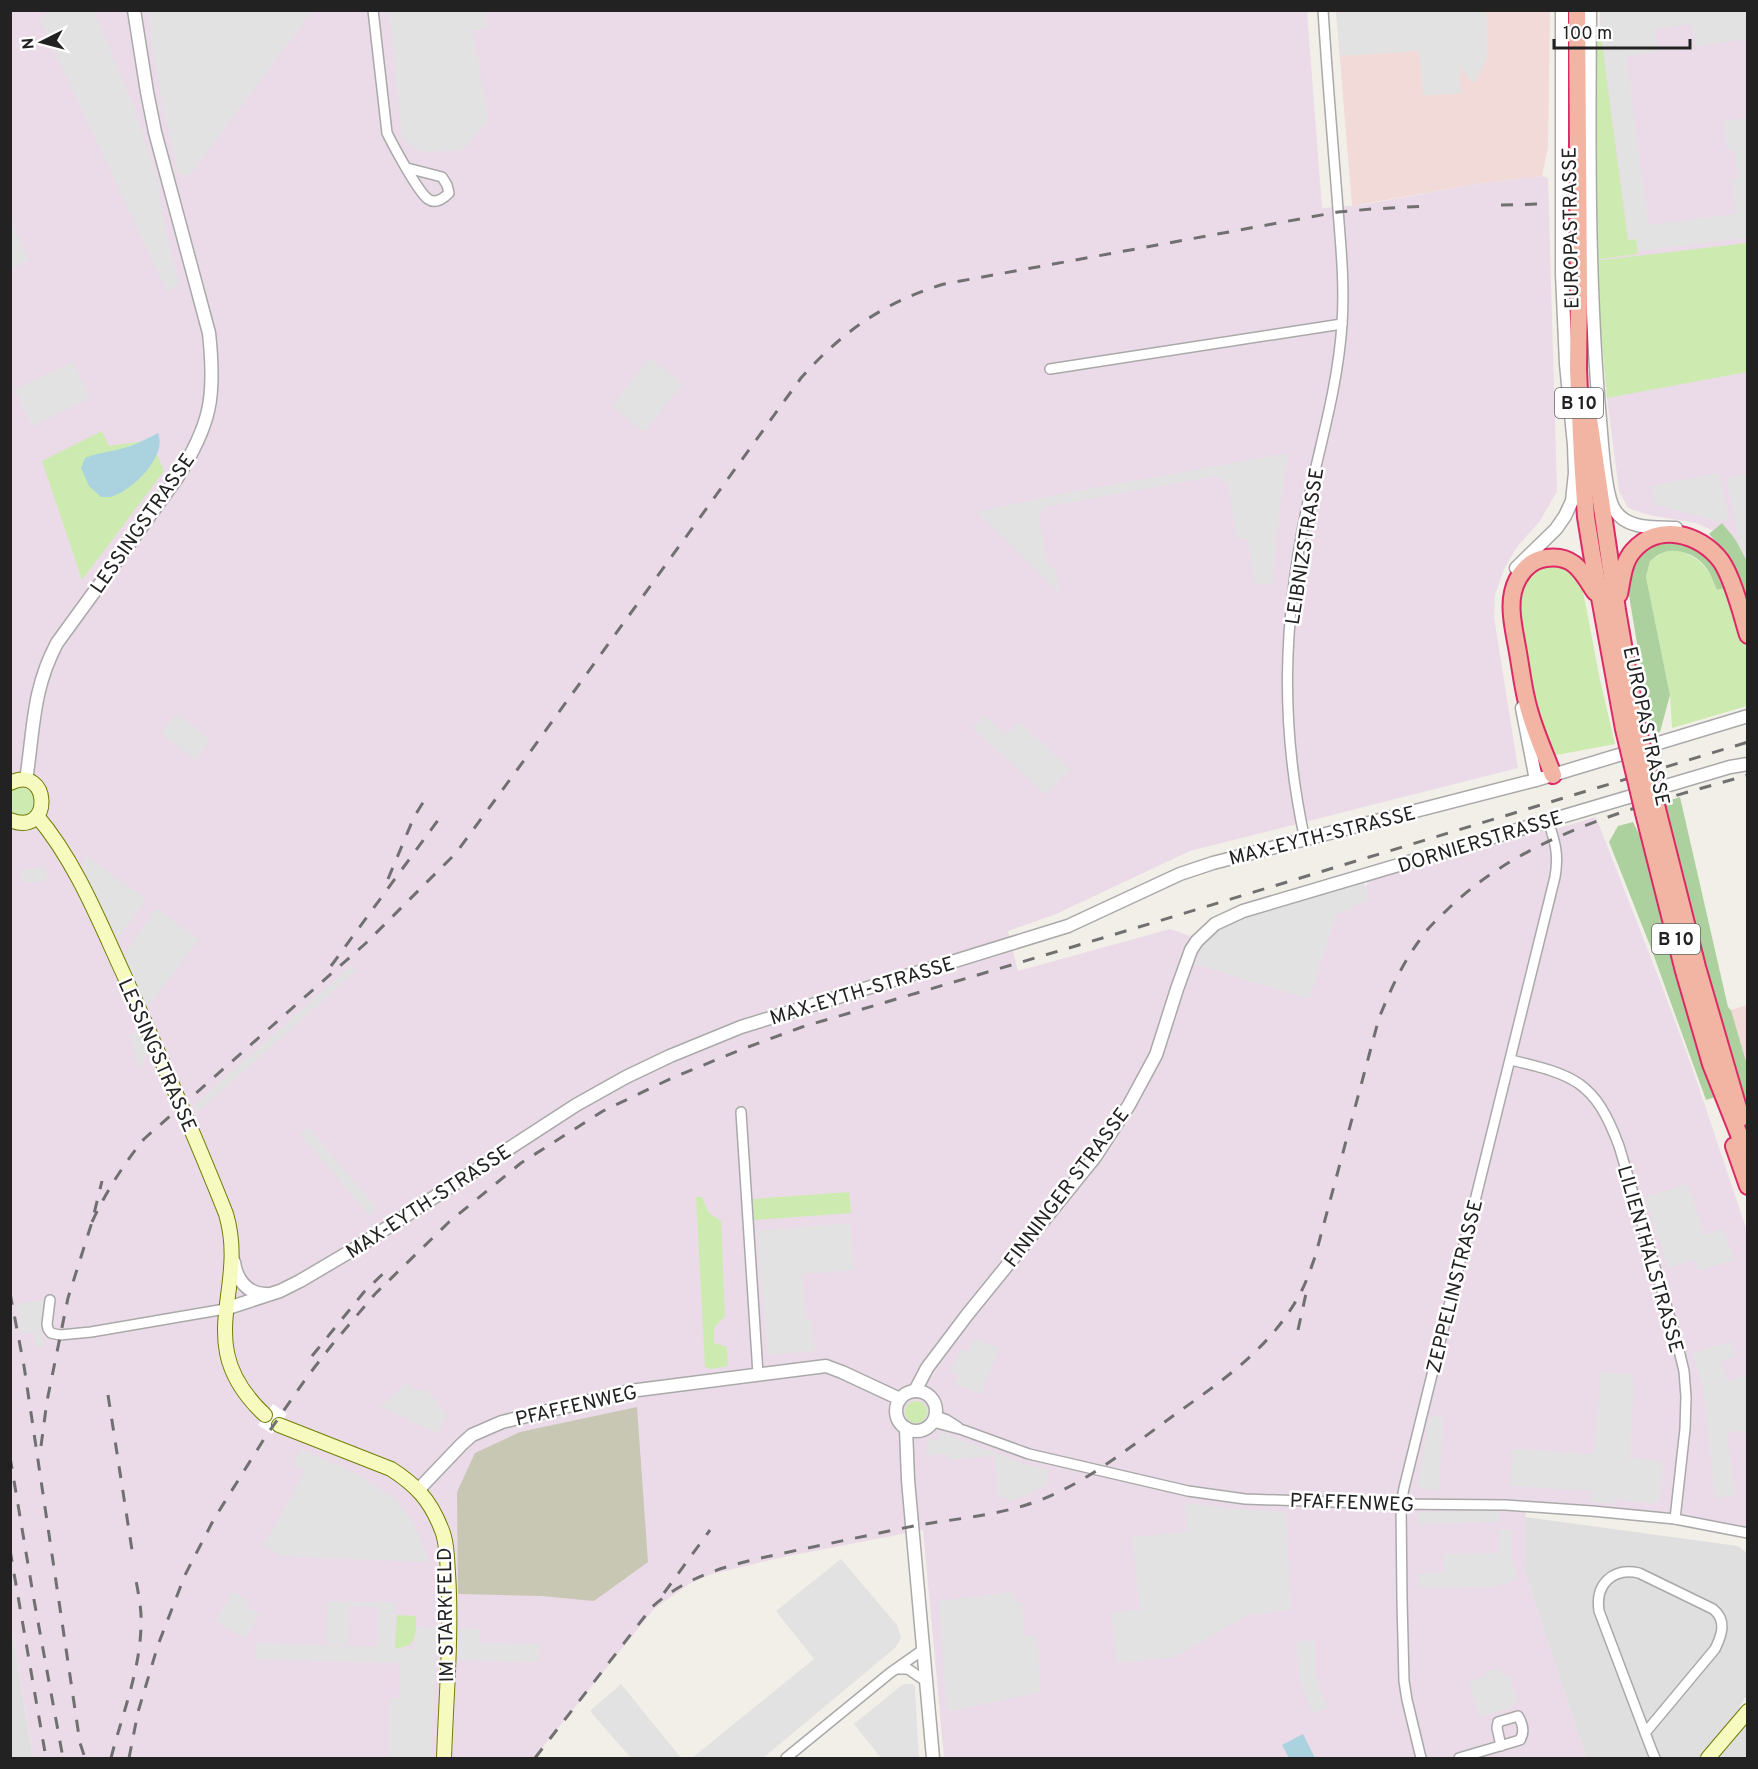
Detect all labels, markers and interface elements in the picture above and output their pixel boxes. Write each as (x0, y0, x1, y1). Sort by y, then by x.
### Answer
north arrow (12, 12, 72, 72)
scale bar (1554, 12, 1690, 50)
text: 100 m (1563, 23, 1612, 46)
text: N (19, 37, 40, 50)
street label: EUROPASTRASSE (1558, 147, 1586, 309)
road number: B 10 (1555, 388, 1603, 418)
street label: LESSINGSTRASSE (86, 449, 202, 599)
street label: LEIBNIZSTRASSE (1281, 466, 1331, 627)
street label: EUROPASTRASSE (1615, 644, 1675, 809)
street label: MAX-EYTH-STRASSE (1226, 801, 1419, 873)
street label: DORNIERSTRASSE (1395, 805, 1566, 880)
road number: B 10 (1652, 924, 1700, 954)
street label: MAX-EYTH-STRASSE (767, 951, 958, 1032)
street label: LESSINGSTRASSE (111, 975, 202, 1137)
street label: FINNINGER STRASSE (999, 1103, 1136, 1273)
street label: MAX-EYTH-STRASSE (342, 1140, 517, 1266)
street label: LILIENTHALSTRASSE (1610, 1163, 1688, 1356)
street label: ZEPPELINSTRASSE (1422, 1197, 1490, 1376)
street label: PFAFFENWEG (513, 1380, 640, 1434)
street label: PFAFFENWEG (1289, 1489, 1415, 1519)
street label: IM STARKFELD (433, 1547, 461, 1683)

